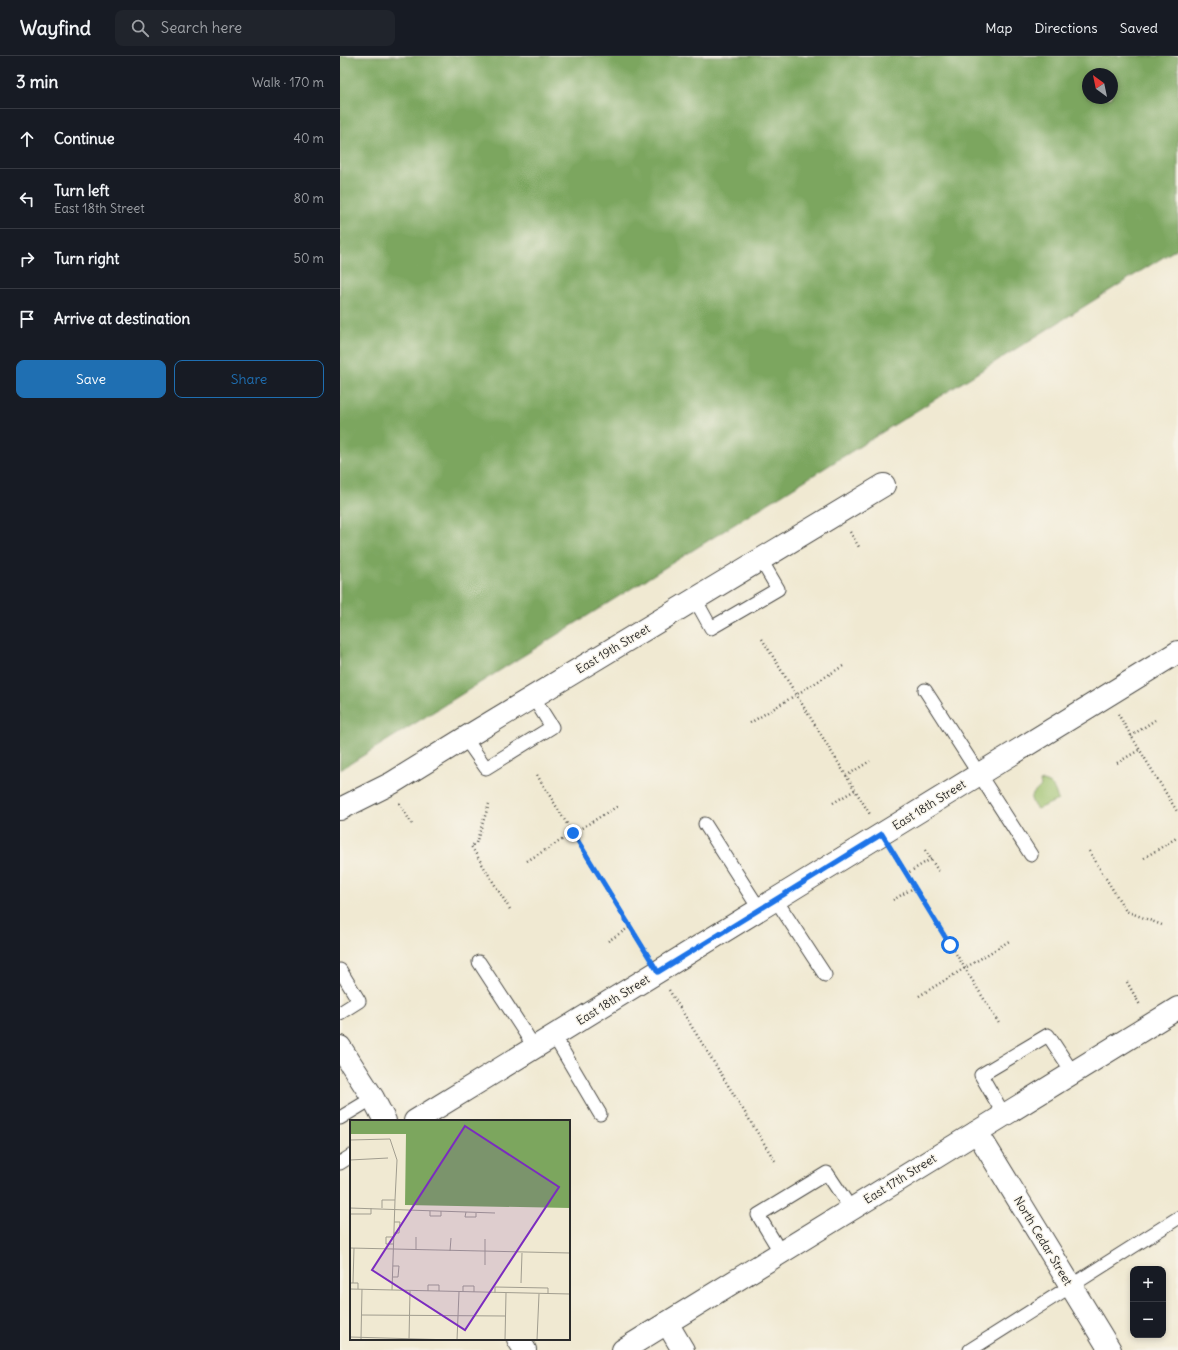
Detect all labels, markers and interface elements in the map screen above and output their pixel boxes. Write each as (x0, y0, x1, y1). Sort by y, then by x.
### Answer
search box (115, 10, 395, 46)
text: Wayfind (20, 16, 91, 40)
icon: search (129, 17, 151, 39)
text: Search here (161, 18, 242, 37)
text: Map (985, 19, 1012, 37)
text: Directions (1034, 19, 1098, 37)
text: Saved (1120, 19, 1158, 37)
north arrow (1082, 68, 1118, 104)
text: 3 min (16, 71, 58, 93)
text: Walk · 170 m (252, 74, 324, 91)
icon: ahead (16, 128, 38, 150)
text: Continue (54, 129, 115, 148)
text: 40 m (293, 130, 324, 147)
text: Turn left (54, 181, 109, 200)
icon: left (16, 188, 38, 210)
text: 80 m (293, 190, 324, 207)
text: East 18th Street (54, 200, 145, 217)
icon: right (16, 248, 38, 270)
text: Turn right (54, 249, 119, 268)
text: 50 m (293, 250, 324, 267)
icon: arrive (16, 308, 38, 330)
text: Arrive at destination (54, 309, 190, 328)
button: Save (16, 360, 166, 398)
button: Share (174, 360, 324, 398)
street label: East 19th Street (573, 621, 652, 677)
street label: East 18th Street (889, 776, 968, 833)
route end (564, 824, 582, 842)
route start (941, 936, 959, 954)
street label: East 18th Street (573, 971, 652, 1028)
inset map (350, 1120, 570, 1340)
street label: East 17th Street (861, 1150, 939, 1207)
street label: North Cedar Street (1011, 1193, 1076, 1288)
map controls (1130, 1266, 1166, 1338)
button: + (1130, 1266, 1166, 1302)
button: − (1130, 1302, 1166, 1338)

